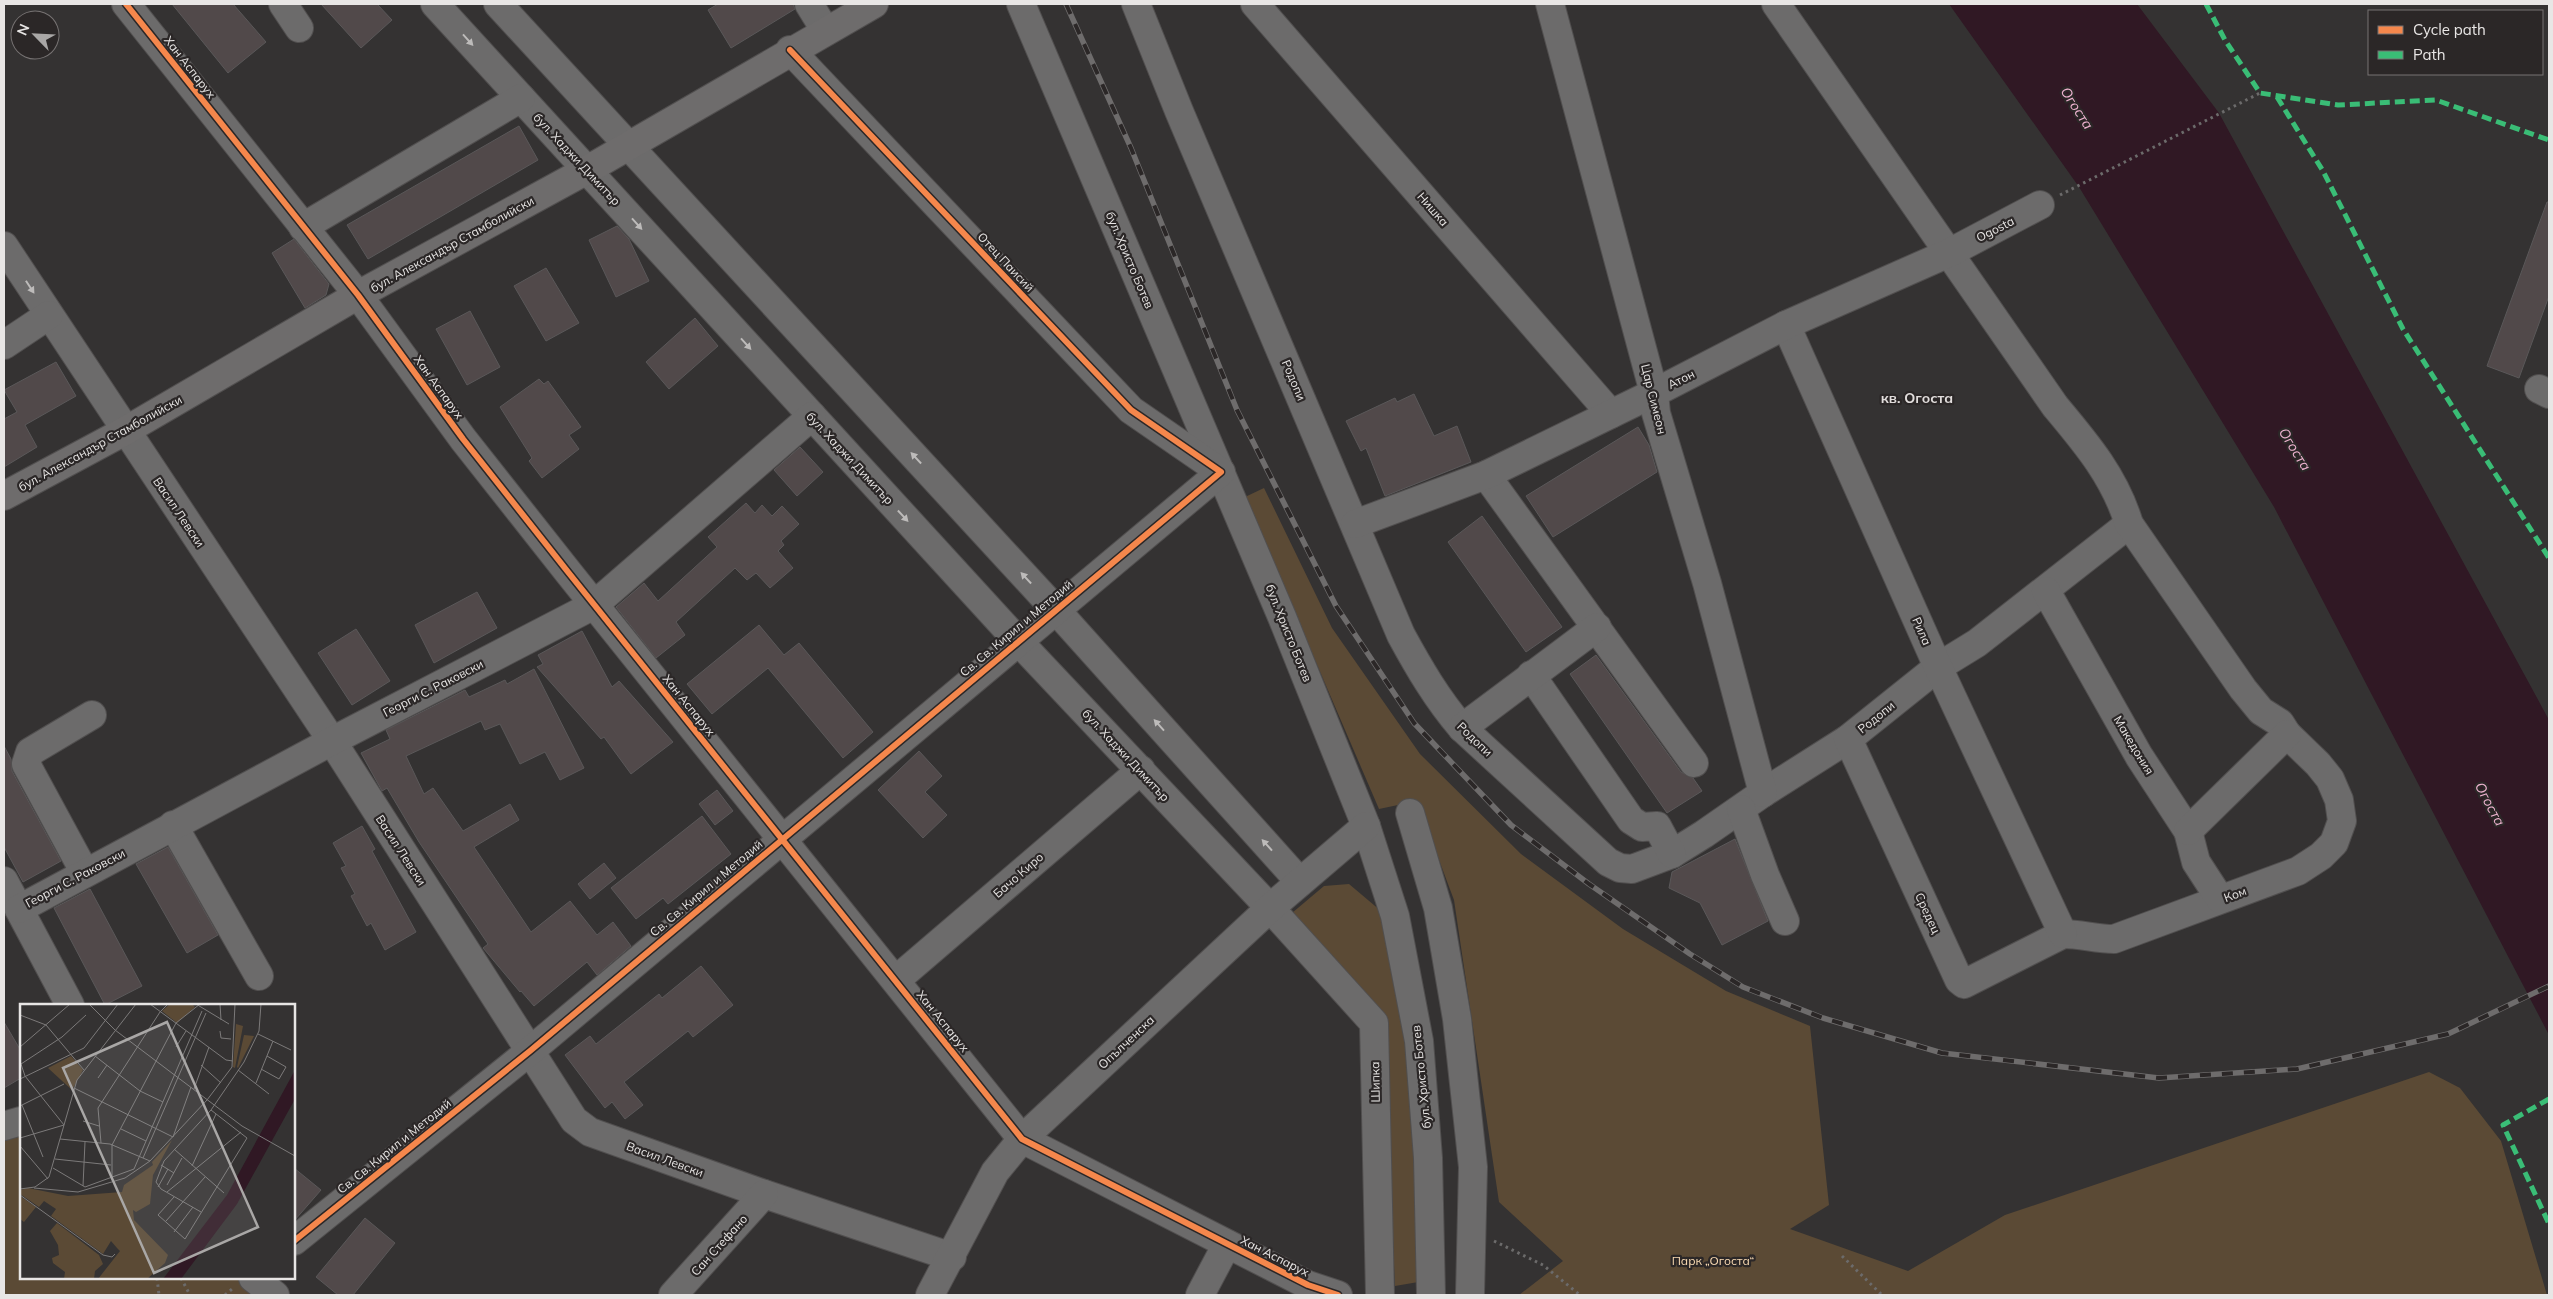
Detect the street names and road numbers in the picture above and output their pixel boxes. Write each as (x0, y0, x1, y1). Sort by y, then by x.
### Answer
street label: Хан Аспарух (161, 33, 219, 102)
street label: бул. Хаджи Димитър (530, 110, 624, 208)
street label: Нишка (1414, 189, 1452, 229)
street label: бул. Александър Стамболийски (368, 193, 536, 295)
street label: бул. Христо Ботев (1103, 209, 1157, 311)
street label: Ogosta (1973, 213, 2017, 245)
street label: Отец Паисий (975, 229, 1037, 295)
street label: Хан Аспарух (411, 352, 467, 422)
street label: Родопи (1279, 357, 1309, 403)
street label: Цар Симеон (1638, 362, 1670, 436)
street label: Атон (1665, 366, 1697, 392)
street label: бул. Александър Стамболийски (16, 392, 184, 494)
street label: бул. Хаджи Димитър (803, 409, 897, 507)
street label: Васил Левски (150, 474, 208, 550)
street label: Св. Св. Кирил и Методий (957, 576, 1075, 680)
street label: бул. Христо Ботев (1263, 582, 1315, 684)
street label: Рила (1909, 615, 1935, 647)
street label: Георги С. Раковски (380, 656, 486, 720)
street label: Хан Аспарух (660, 671, 719, 739)
street label: Родопи (1855, 698, 1897, 736)
street label: бул. Хаджи Димитър (1079, 706, 1173, 804)
street label: Македония (2111, 713, 2157, 777)
street label: Родопи (1454, 719, 1496, 759)
street label: Васил Левски (373, 812, 429, 888)
street label: Св. Св. Кирил и Методий (647, 836, 765, 940)
street label: Георги С. Раковски (23, 845, 127, 911)
street label: Бачо Киро (990, 849, 1046, 901)
street label: Ком (2222, 883, 2248, 905)
street label: Средец (1912, 890, 1944, 936)
street label: Хан Аспарух (914, 987, 973, 1055)
street label: Опълченска (1095, 1012, 1157, 1072)
street label: бул. Христо Ботев (1408, 1024, 1434, 1129)
street label: Шипка (1367, 1061, 1383, 1103)
street label: Св. Св. Кирил и Методий (334, 1095, 454, 1197)
street label: Васил Левски (624, 1138, 706, 1180)
street label: Сан Стефано (688, 1211, 750, 1279)
street label: Хан Аспарух (1238, 1232, 1312, 1280)

